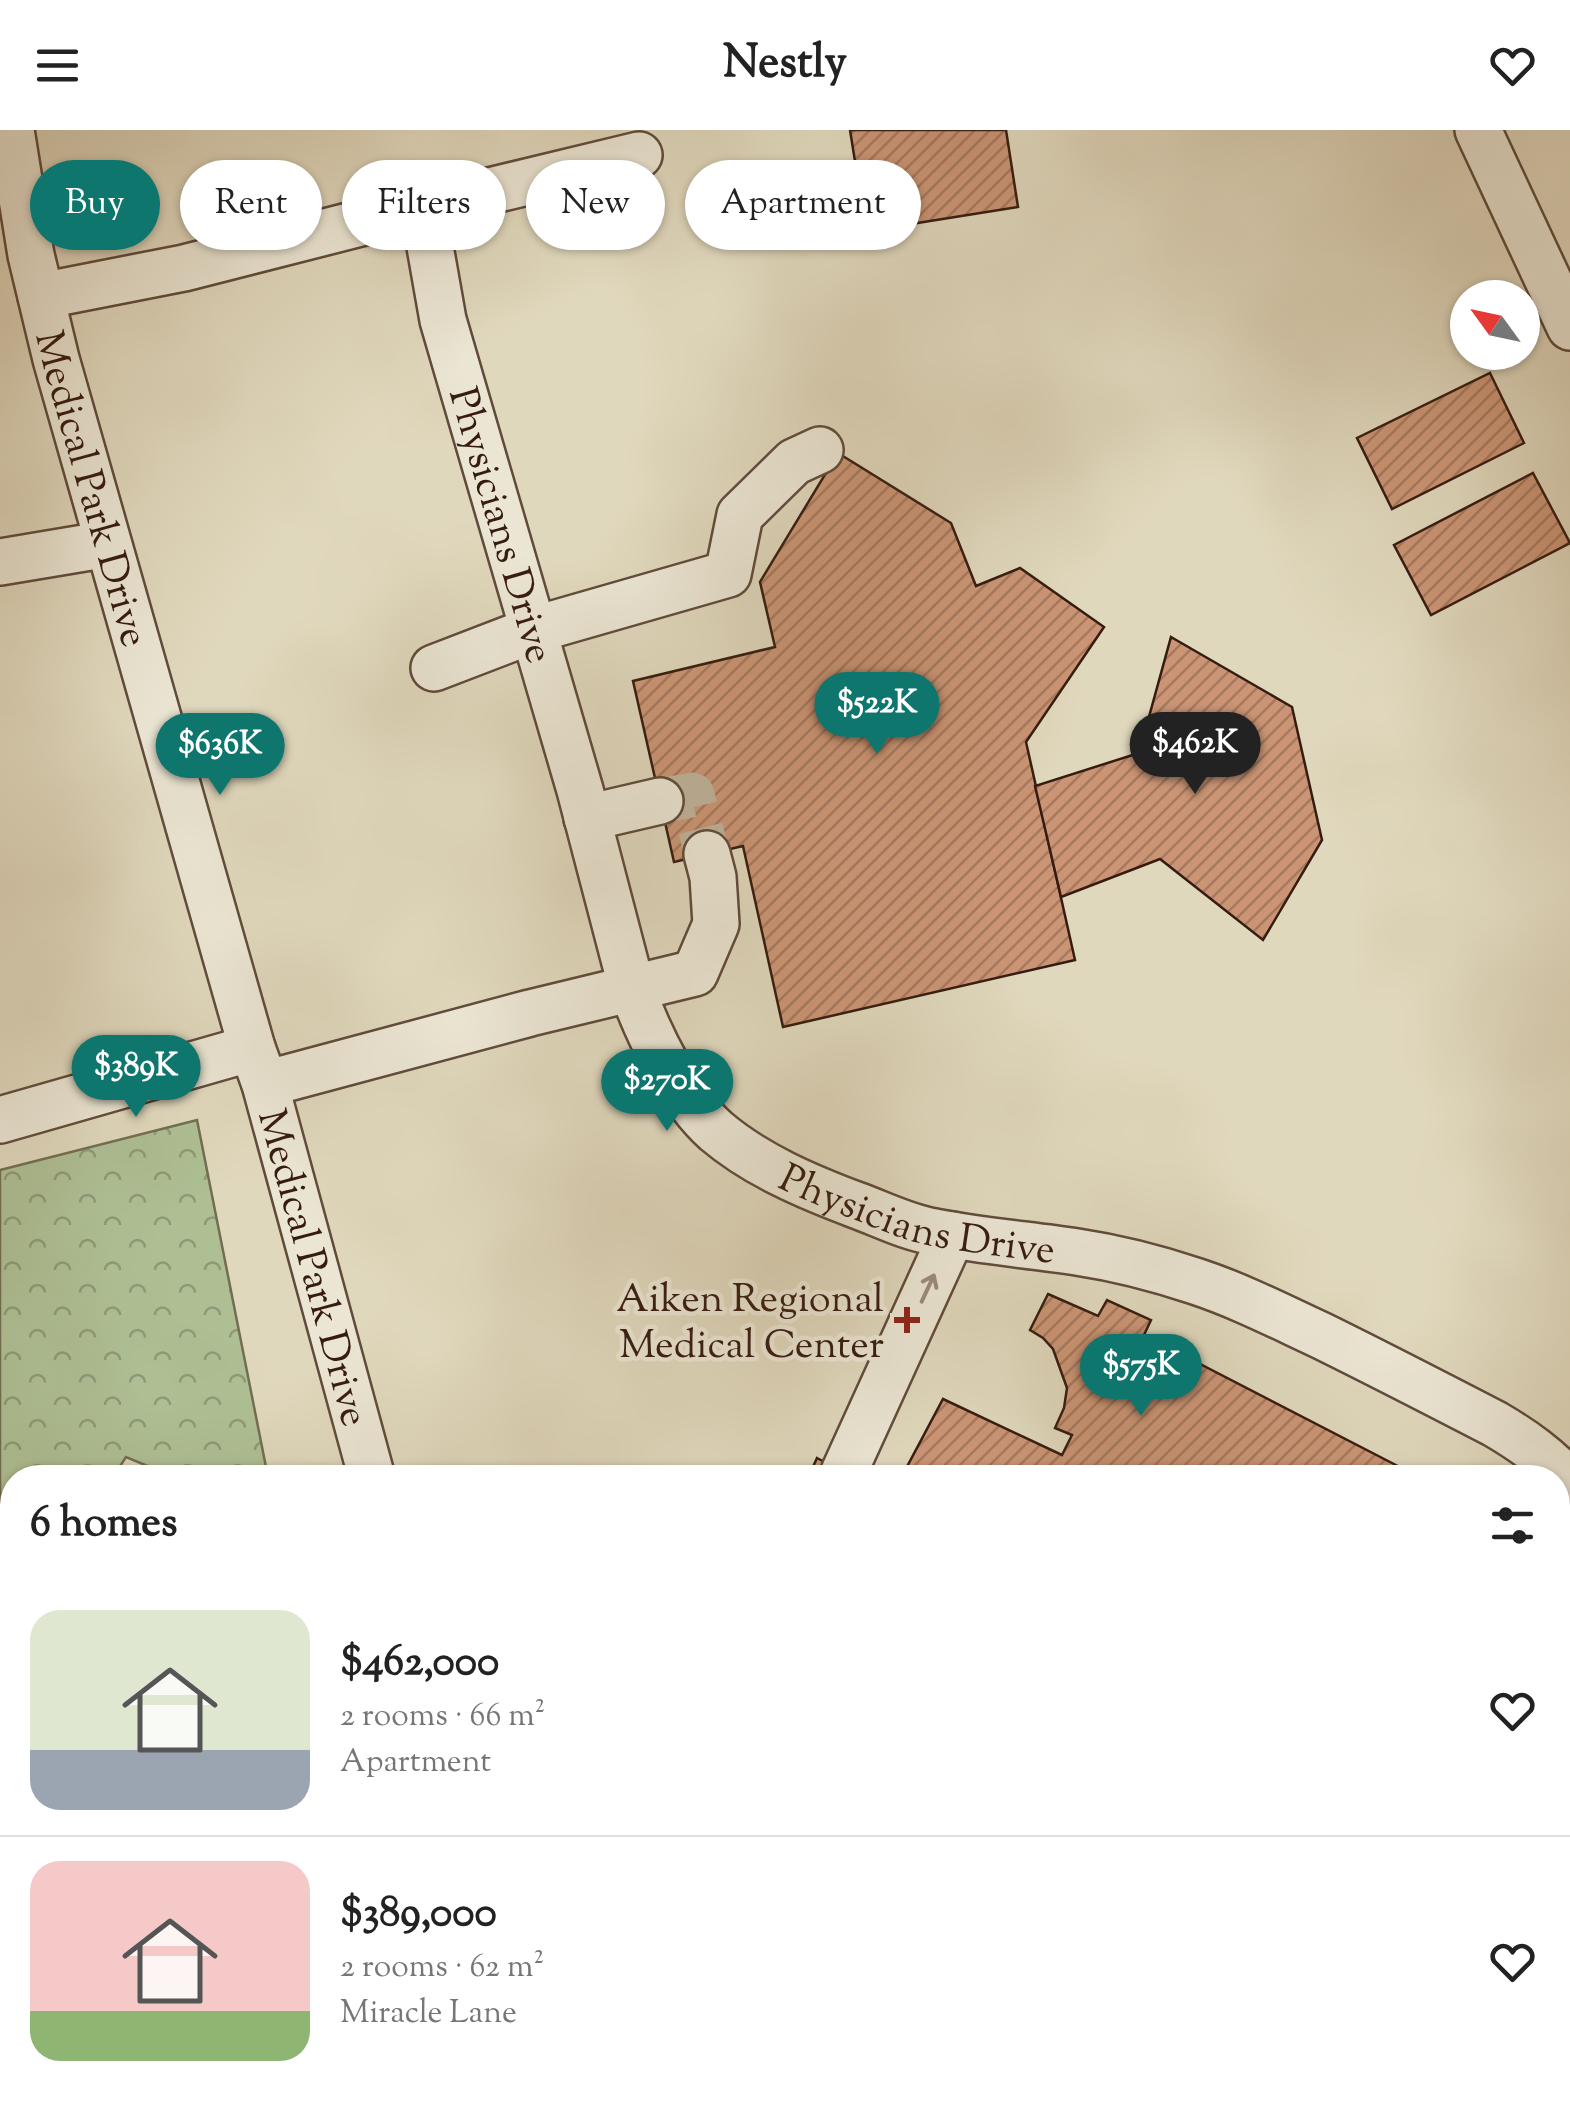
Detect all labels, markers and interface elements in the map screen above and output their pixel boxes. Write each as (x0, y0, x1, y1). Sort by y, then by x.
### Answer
text: Nestly (723, 33, 847, 98)
icon: menu (30, 38, 85, 93)
icon: heart (1485, 38, 1540, 93)
chip: Buy (30, 160, 160, 250)
chip: Rent (180, 160, 322, 250)
chip: Filters (342, 160, 506, 250)
chip: New (526, 160, 665, 250)
chip: Apartment (685, 160, 921, 250)
north arrow (1450, 280, 1540, 370)
map controls (1450, 280, 1540, 370)
street label: Medical Park Drive (17, 326, 160, 654)
street label: Physicians Drive (431, 381, 566, 671)
pin: $522K (807, 672, 947, 757)
text: $522K (836, 681, 918, 727)
pin: $462K (1125, 712, 1265, 797)
pin: $636K (150, 713, 290, 798)
text: $462K (1152, 721, 1238, 767)
text: $636K (178, 722, 262, 768)
pin: $389K (66, 1035, 206, 1120)
text: $389K (94, 1044, 178, 1090)
pin: $270K (597, 1049, 737, 1134)
text: $270K (623, 1058, 711, 1104)
street label: Medical Park Drive (240, 1104, 381, 1433)
street label: Physicians Drive (768, 1152, 1058, 1282)
place label: Aiken Regional Medical Center (616, 1273, 884, 1376)
one-way arrow (920, 1273, 938, 1303)
marker: Aiken Regional Medical Center (894, 1307, 920, 1333)
pin: $575K (1071, 1334, 1211, 1419)
text: $575K (1102, 1343, 1180, 1389)
text: 6 homes (30, 1495, 177, 1555)
icon: filters (1485, 1498, 1540, 1553)
text: $462,000 (340, 1634, 499, 1694)
icon: home (110, 1650, 230, 1770)
icon: heart (1485, 1683, 1540, 1738)
text: 2 rooms · 66 m² (340, 1694, 545, 1740)
text: Apartment (340, 1740, 491, 1786)
text: $389,000 (340, 1885, 497, 1945)
icon: home (110, 1901, 230, 2021)
icon: heart (1485, 1934, 1540, 1989)
text: 2 rooms · 62 m² (340, 1945, 544, 1991)
text: Miracle Lane (340, 1991, 517, 2037)

